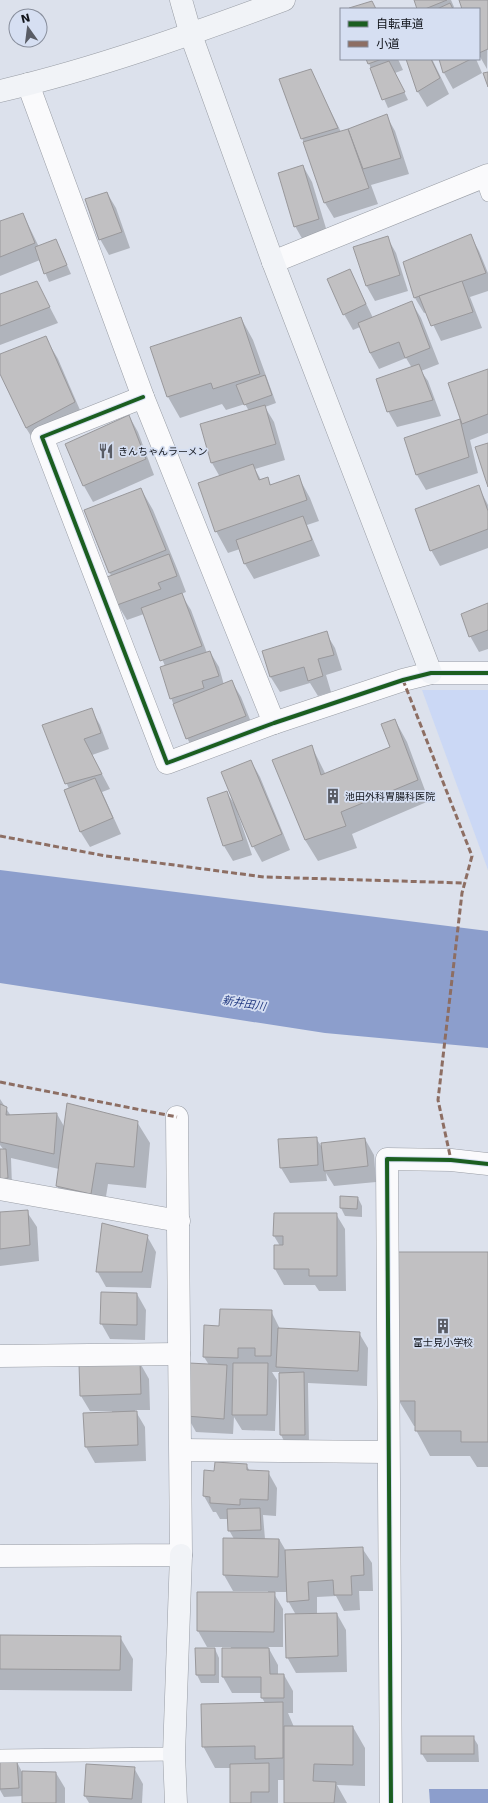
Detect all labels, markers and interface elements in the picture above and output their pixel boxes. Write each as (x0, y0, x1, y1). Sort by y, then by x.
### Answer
north arrow (8, 8, 48, 48)
legend (340, 8, 480, 60)
text: N (20, 11, 32, 26)
text: 自転車道 (376, 17, 424, 31)
text: 小道 (376, 37, 400, 51)
restaurant icon: きんちゃんラーメン (97, 442, 115, 460)
place label: きんちゃんラーメン (118, 446, 208, 457)
building icon: 池田外科胃腸科医院 (324, 787, 342, 805)
place label: 池田外科胃腸科医院 (345, 791, 435, 802)
water label: 新井田川 (221, 994, 268, 1014)
building icon: 富士見小学校 (434, 1317, 452, 1335)
place label: 富士見小学校 (413, 1337, 473, 1348)

